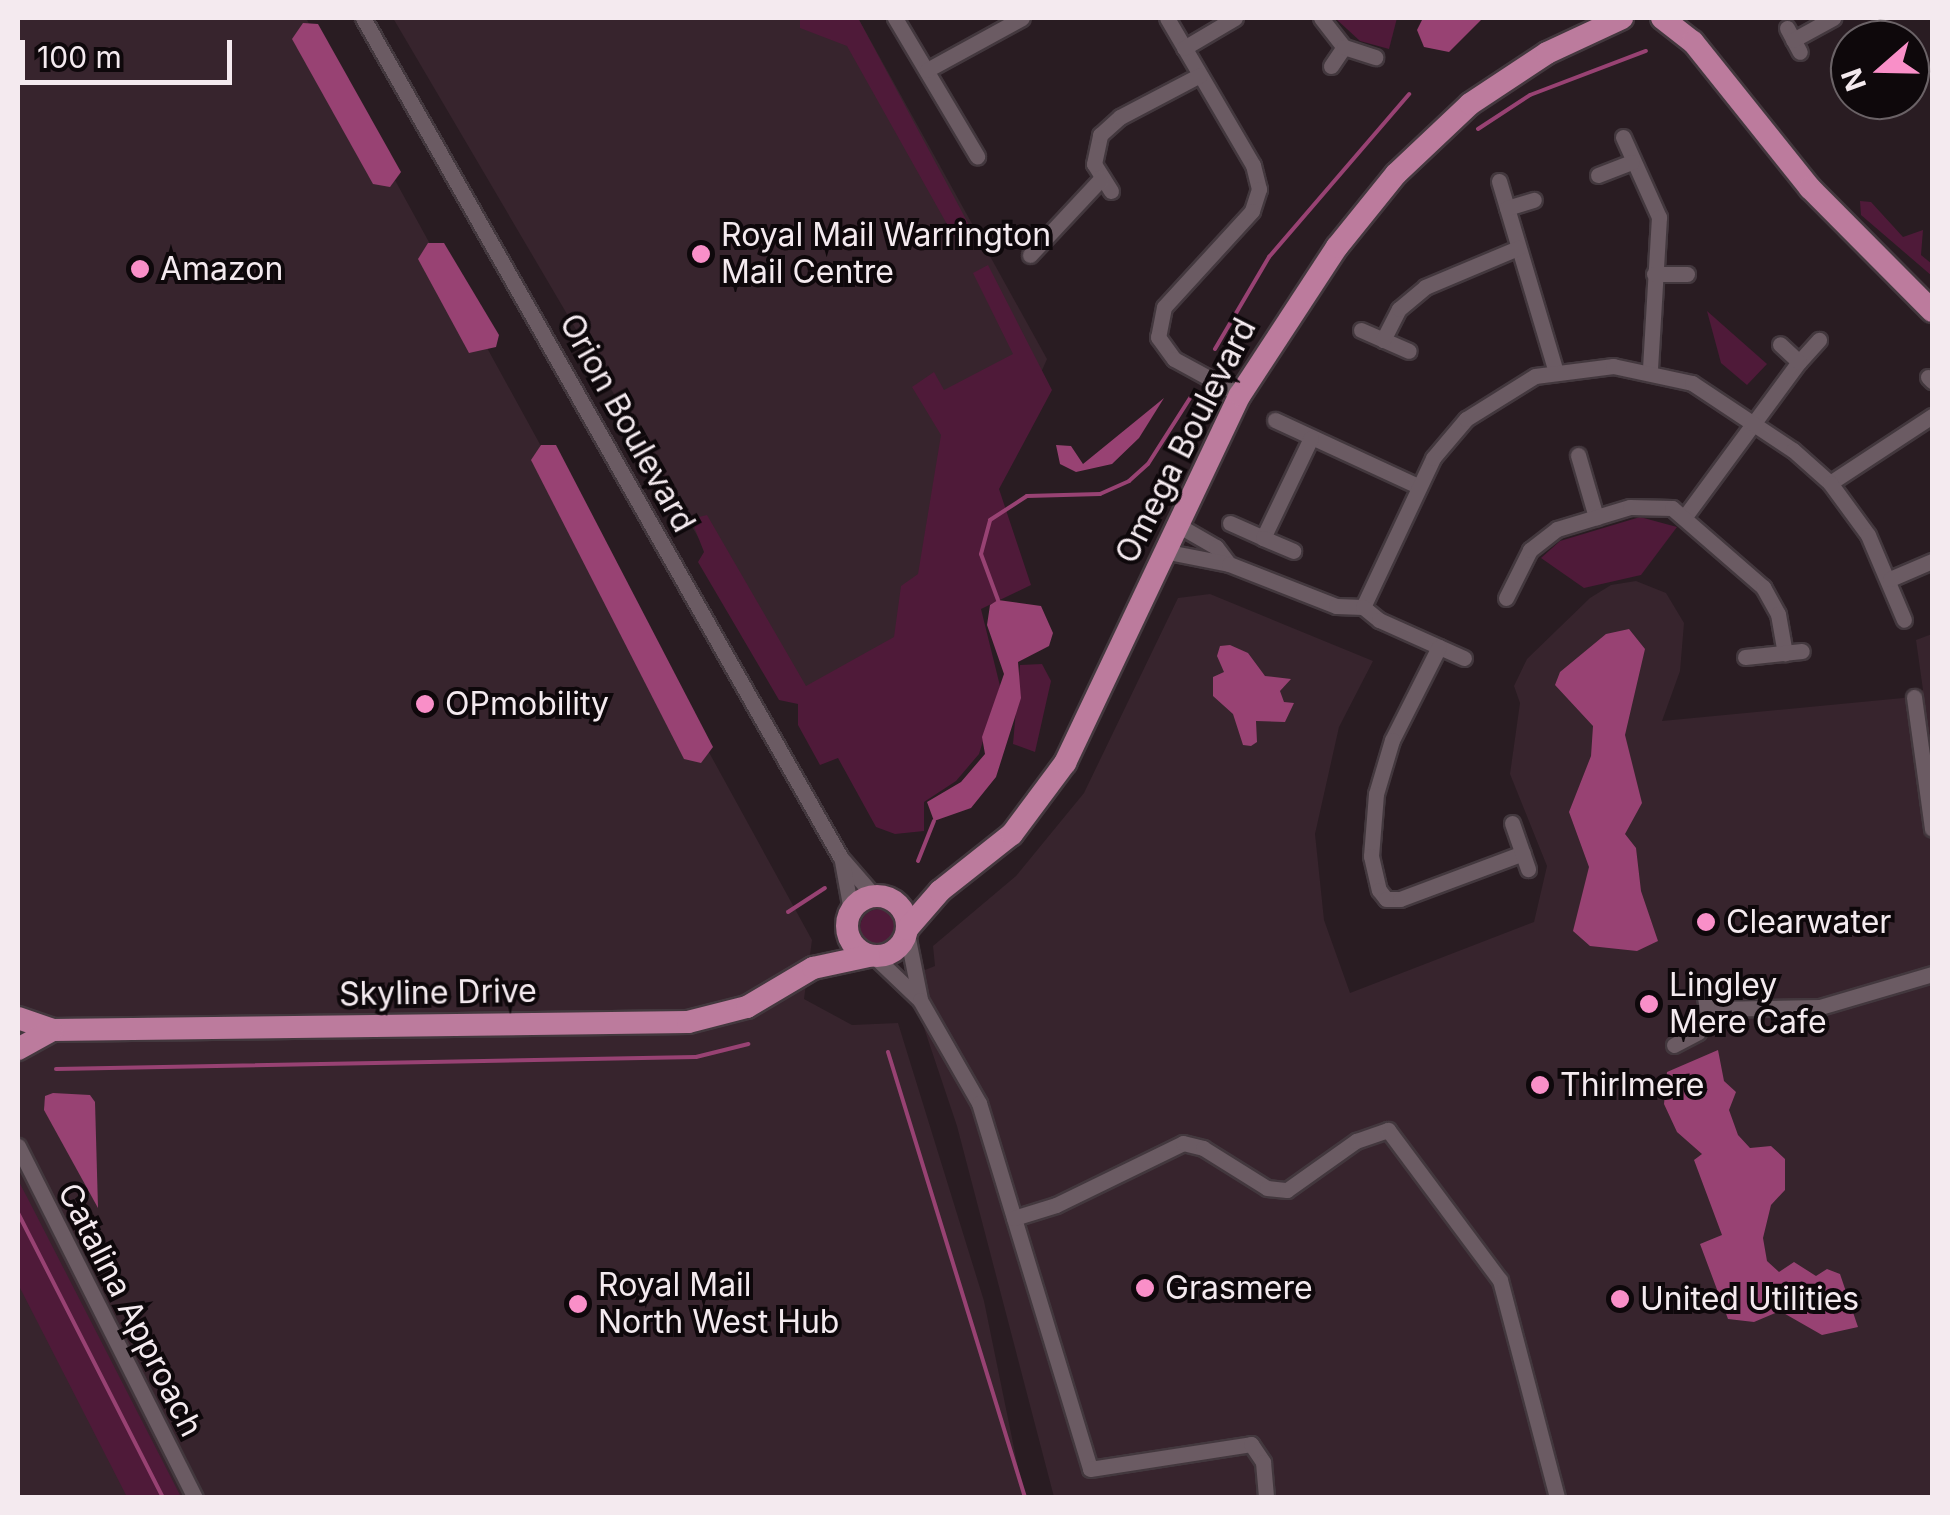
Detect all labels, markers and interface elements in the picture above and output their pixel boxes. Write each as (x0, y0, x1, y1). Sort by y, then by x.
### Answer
scale bar (25, 20, 238, 82)
north arrow (1830, 20, 1930, 120)
text: 100 m (37, 39, 122, 75)
text: N (1834, 64, 1873, 95)
place label: Royal Mail Warrington Mail Centre (721, 217, 1051, 292)
marker: Royal Mail Warrington Mail Centre (690, 243, 712, 265)
place label: Amazon (160, 250, 283, 288)
marker: Amazon (129, 258, 151, 280)
street label: Orion Boulevard (551, 307, 703, 539)
street label: Omega Boulevard (1108, 312, 1264, 570)
place label: OPmobility (445, 685, 609, 723)
marker: OPmobility (414, 693, 436, 715)
place label: Clearwater (1726, 903, 1891, 941)
marker: Clearwater (1695, 911, 1717, 933)
place label: Lingley Mere Cafe (1669, 967, 1827, 1042)
street label: Skyline Drive (339, 972, 537, 1014)
marker: Lingley Mere Cafe (1638, 993, 1660, 1015)
place label: Thirlmere (1560, 1066, 1704, 1104)
marker: Thirlmere (1529, 1074, 1551, 1096)
street label: Catalina Approach (50, 1177, 210, 1443)
place label: Royal Mail North West Hub (598, 1267, 839, 1342)
place label: Grasmere (1165, 1269, 1313, 1307)
marker: Grasmere (1134, 1277, 1156, 1299)
place label: United Utilities (1640, 1280, 1859, 1318)
marker: United Utilities (1609, 1288, 1631, 1310)
marker: Royal Mail North West Hub (567, 1293, 589, 1315)

